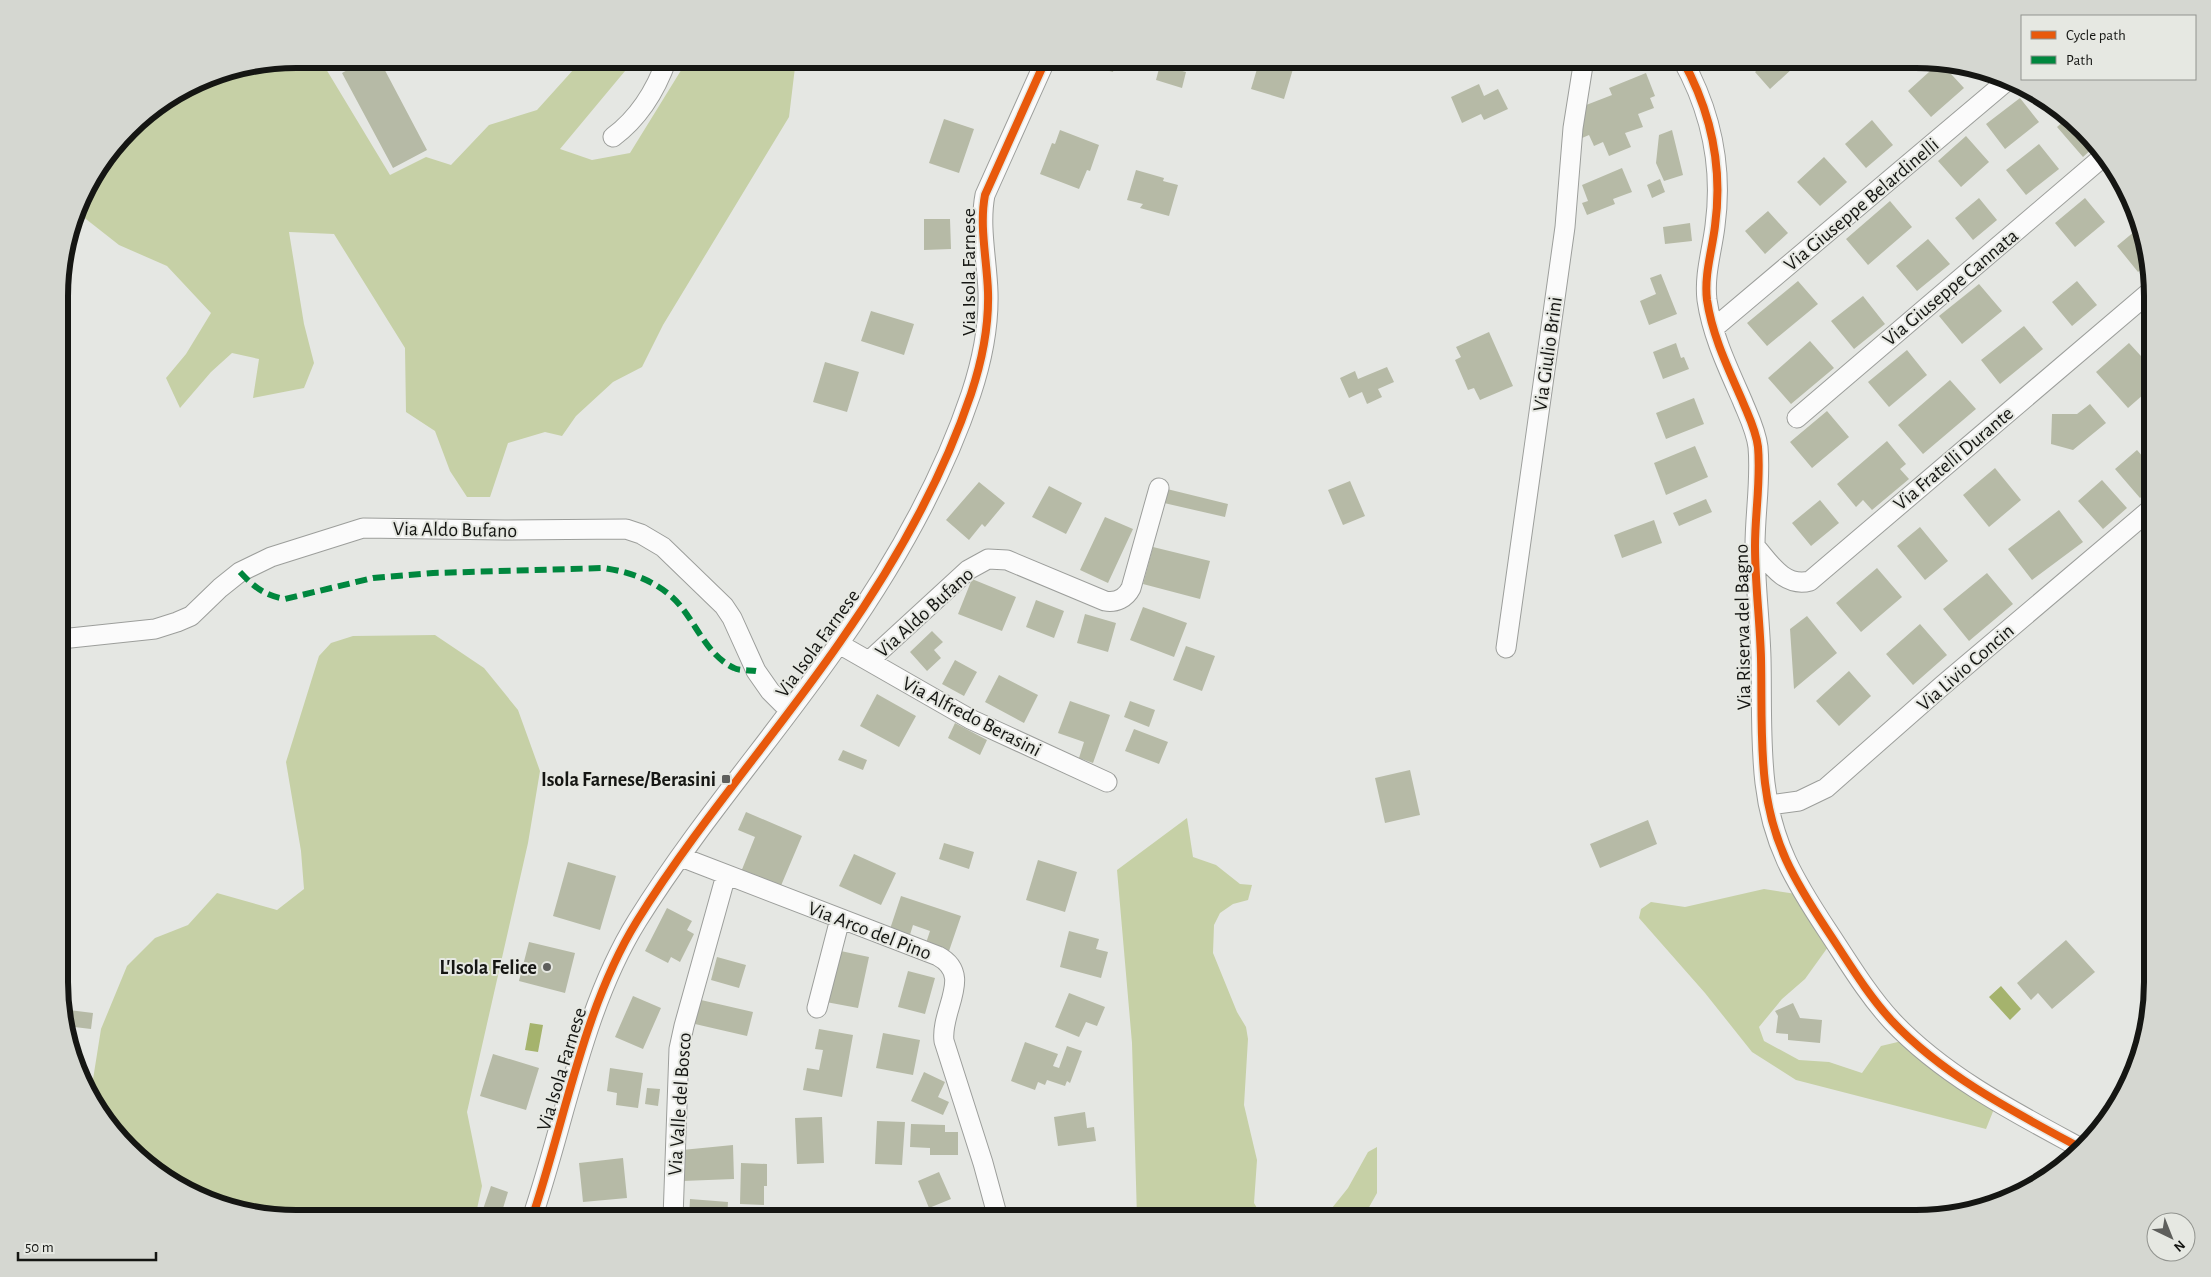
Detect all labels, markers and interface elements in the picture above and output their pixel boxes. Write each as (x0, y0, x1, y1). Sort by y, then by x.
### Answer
legend (2021, 15, 2196, 80)
text: Cycle path (2066, 28, 2126, 43)
text: Path (2066, 53, 2093, 68)
street label: Via Giuseppe Belardinelli (1781, 134, 1943, 275)
street label: Via Isola Farnese (959, 208, 979, 336)
street label: Via Giuseppe Cannata (1879, 225, 2022, 350)
street label: Via Giulio Brini (1530, 296, 1566, 413)
street label: Via Fratelli Durante (1890, 403, 2017, 514)
street label: Via Aldo Bufano (393, 519, 517, 541)
street label: Via Riserva del Bagno (1732, 544, 1754, 710)
street label: Via Aldo Bufano (872, 564, 978, 662)
street label: Via Isola Farnese (772, 586, 864, 701)
street label: Via Livio Concin (1913, 621, 2018, 715)
street label: Via Alfredo Berasini (899, 673, 1044, 761)
place label: Isola Farnese/Berasini (541, 770, 716, 790)
marker: Isola Farnese/Berasini (720, 773, 732, 785)
street label: Via Arco del Pino (805, 898, 934, 964)
place label: L'Isola Felice (439, 958, 537, 978)
marker: L'Isola Felice (541, 961, 553, 973)
street label: Via Isola Farnese (534, 1005, 590, 1133)
street label: Via Valle del Bosco (665, 1032, 695, 1176)
north arrow (2146, 1212, 2196, 1262)
scale bar (18, 1230, 155, 1262)
text: N (2171, 1237, 2188, 1254)
text: 50 m (25, 1240, 54, 1255)

